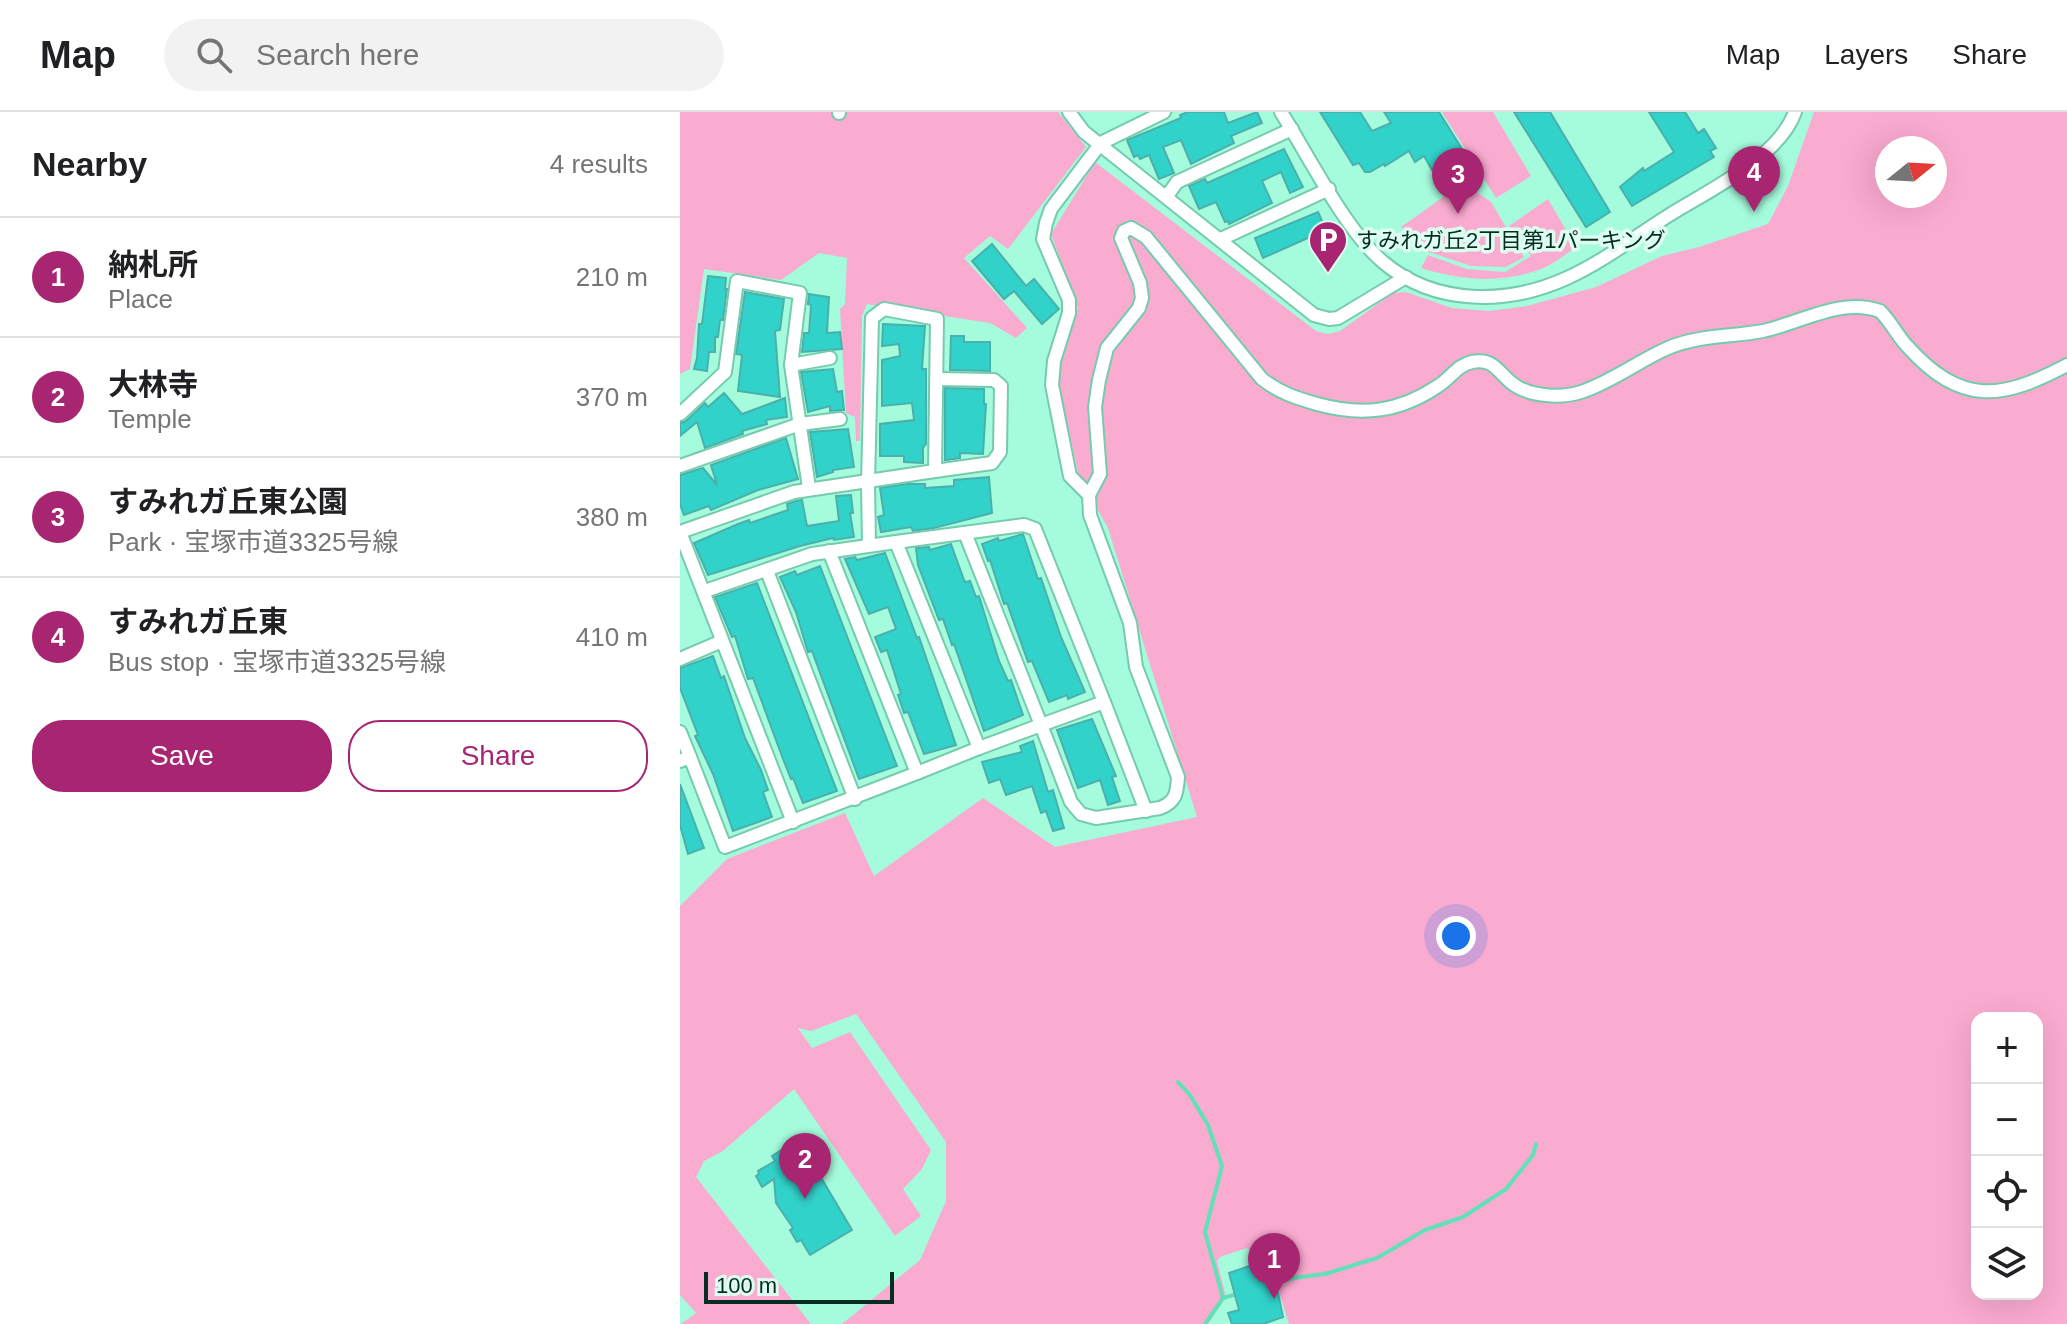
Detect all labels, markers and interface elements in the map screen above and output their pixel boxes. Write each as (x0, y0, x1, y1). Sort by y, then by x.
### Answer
search box (164, 19, 724, 91)
icon: search (192, 33, 236, 77)
text: Map (40, 34, 116, 76)
text: Search here (256, 38, 419, 71)
text: Map (1726, 39, 1780, 70)
text: Layers (1824, 39, 1908, 70)
text: Share (1952, 39, 2027, 70)
north arrow (1875, 136, 1947, 208)
text: Nearby (32, 145, 147, 183)
pin: 4 (1728, 146, 1780, 212)
pin: 3 (1432, 148, 1484, 214)
text: 4 results (550, 149, 648, 179)
parking icon: すみれガ丘2丁目第1パーキング (1307, 219, 1349, 274)
place label: すみれガ丘2丁目第1パーキング (1356, 228, 1666, 253)
text: 納札所 (108, 248, 198, 281)
text: 1 (51, 262, 65, 292)
text: 210 m (576, 262, 648, 292)
text: Place (108, 284, 173, 314)
text: 大林寺 (108, 368, 198, 401)
text: 2 (51, 382, 65, 412)
text: 370 m (576, 382, 648, 412)
text: Temple (108, 404, 192, 434)
text: すみれガ丘東公園 (108, 485, 348, 518)
text: 3 (51, 502, 65, 532)
text: 380 m (576, 502, 648, 532)
text: Park · 宝塚市道3325号線 (108, 527, 398, 557)
text: すみれガ丘東 (108, 605, 288, 638)
text: 4 (51, 622, 65, 652)
text: 410 m (576, 622, 648, 652)
text: Bus stop · 宝塚市道3325号線 (108, 647, 446, 677)
button: Save (32, 720, 332, 792)
button: Share (348, 720, 648, 792)
your location (1436, 916, 1476, 956)
map controls (1971, 1012, 2043, 1300)
button: + (1971, 1012, 2043, 1084)
button: − (1971, 1084, 2043, 1156)
pin: 2 (779, 1133, 831, 1199)
button: locate (1971, 1156, 2043, 1228)
button: layers (1971, 1228, 2043, 1300)
pin: 1 (1248, 1233, 1300, 1299)
scale bar (704, 1268, 894, 1304)
text: 100 m (716, 1273, 777, 1298)

